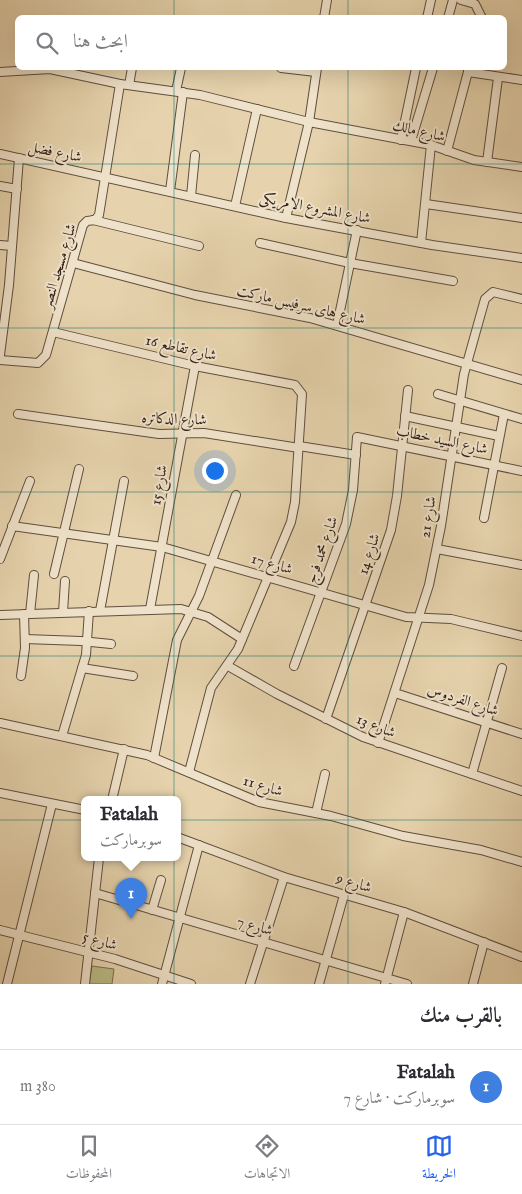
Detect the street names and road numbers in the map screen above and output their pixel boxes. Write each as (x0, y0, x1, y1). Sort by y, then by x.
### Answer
street label: شارع مالك (390, 116, 447, 149)
street label: شارع فضل (26, 137, 83, 170)
street label: شارع المشروع الامريكى (257, 188, 372, 231)
street label: شارع مسجد النصر (37, 221, 84, 313)
street label: شارع هاى سرفيس ماركت (234, 281, 367, 332)
street label: شارع تقاطع 16 (143, 331, 218, 369)
street label: شارع الدكاتره (141, 408, 207, 433)
street label: شارع السيد خطاب (394, 421, 490, 462)
street label: شارع 15 (146, 463, 175, 507)
street label: شارع 21 (415, 495, 444, 540)
street label: شارع محمد فرج (302, 514, 345, 587)
street label: شارع 14 (353, 531, 387, 578)
street label: شارع 17 (248, 549, 295, 582)
street label: شارع الفردوس (424, 680, 501, 723)
street label: شارع 13 (353, 710, 398, 745)
street label: شارع 11 (240, 771, 285, 804)
street label: شارع 9 (332, 868, 374, 900)
street label: شارع 7 (234, 912, 275, 943)
street label: شارع 5 (80, 927, 119, 958)

